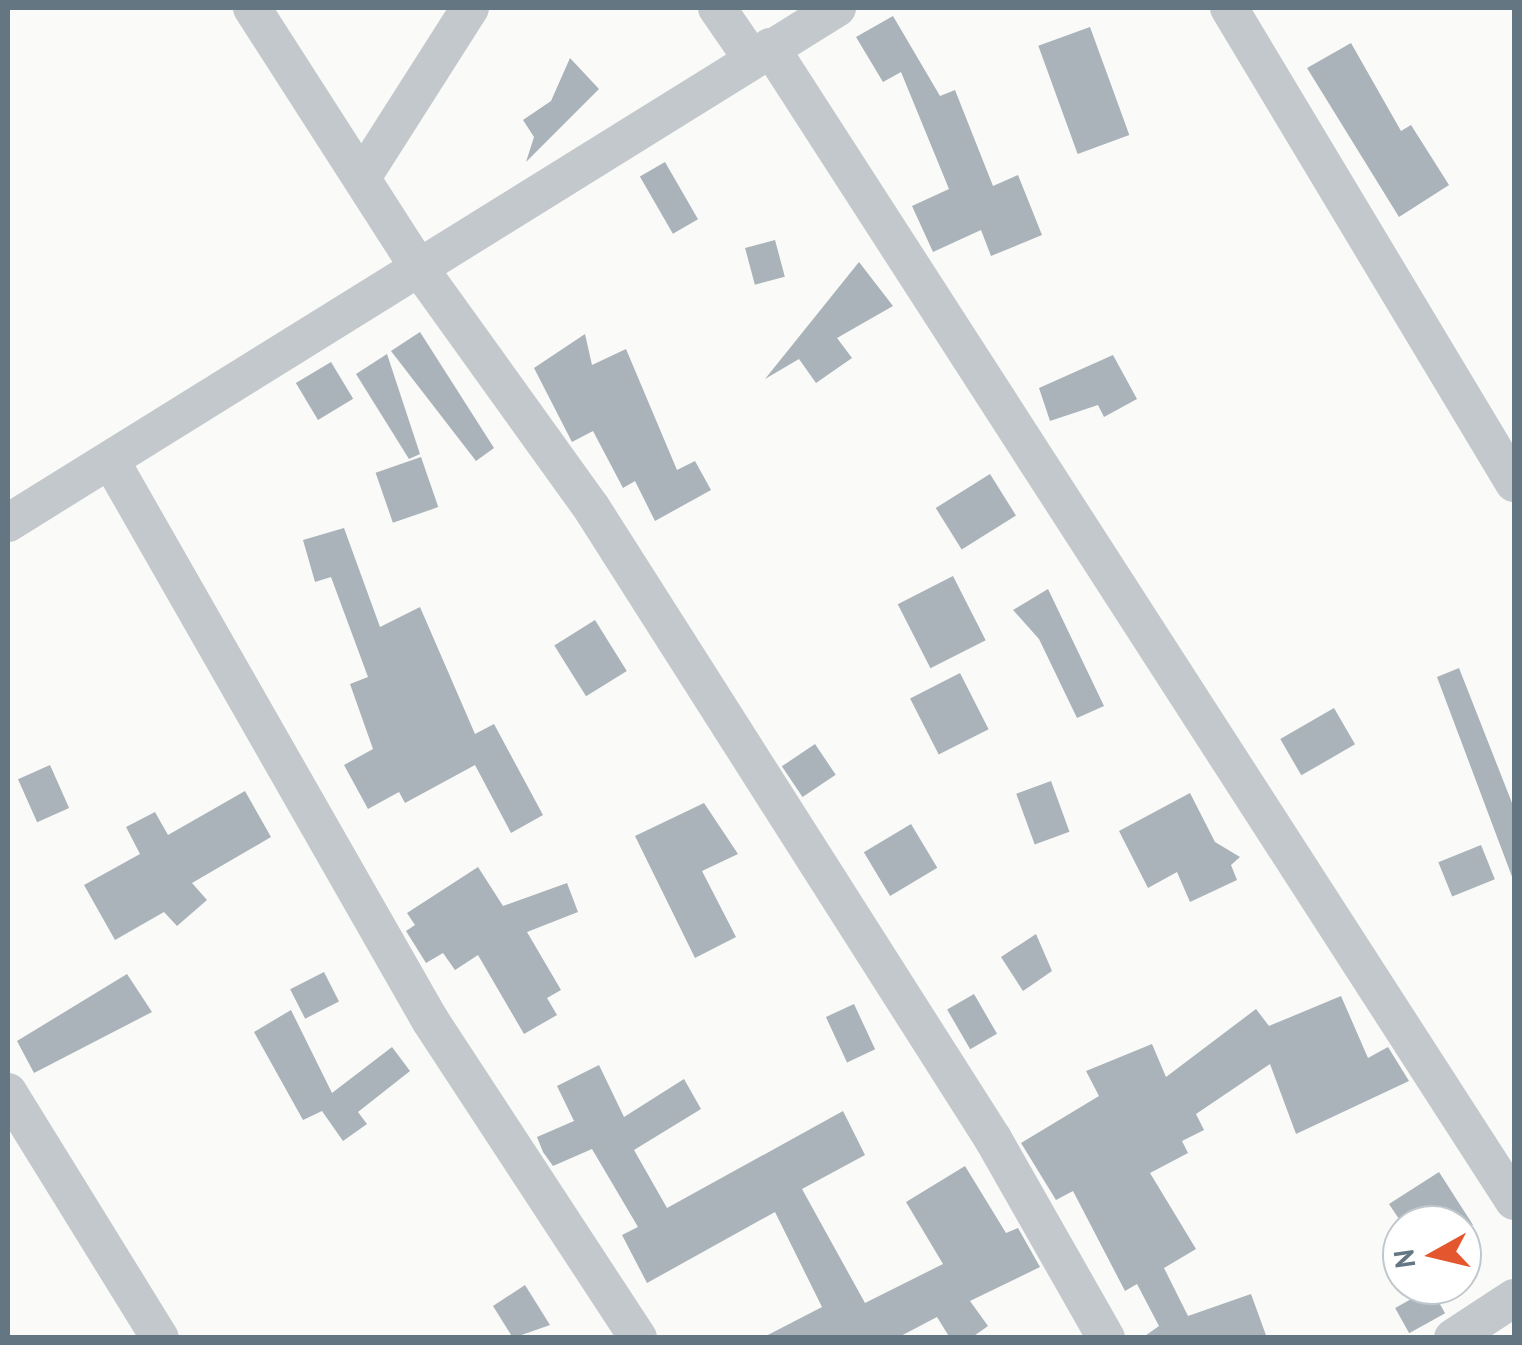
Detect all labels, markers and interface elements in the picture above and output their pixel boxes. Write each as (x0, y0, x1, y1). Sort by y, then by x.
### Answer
north arrow (1382, 1205, 1482, 1305)
text: N (1384, 1247, 1423, 1271)

